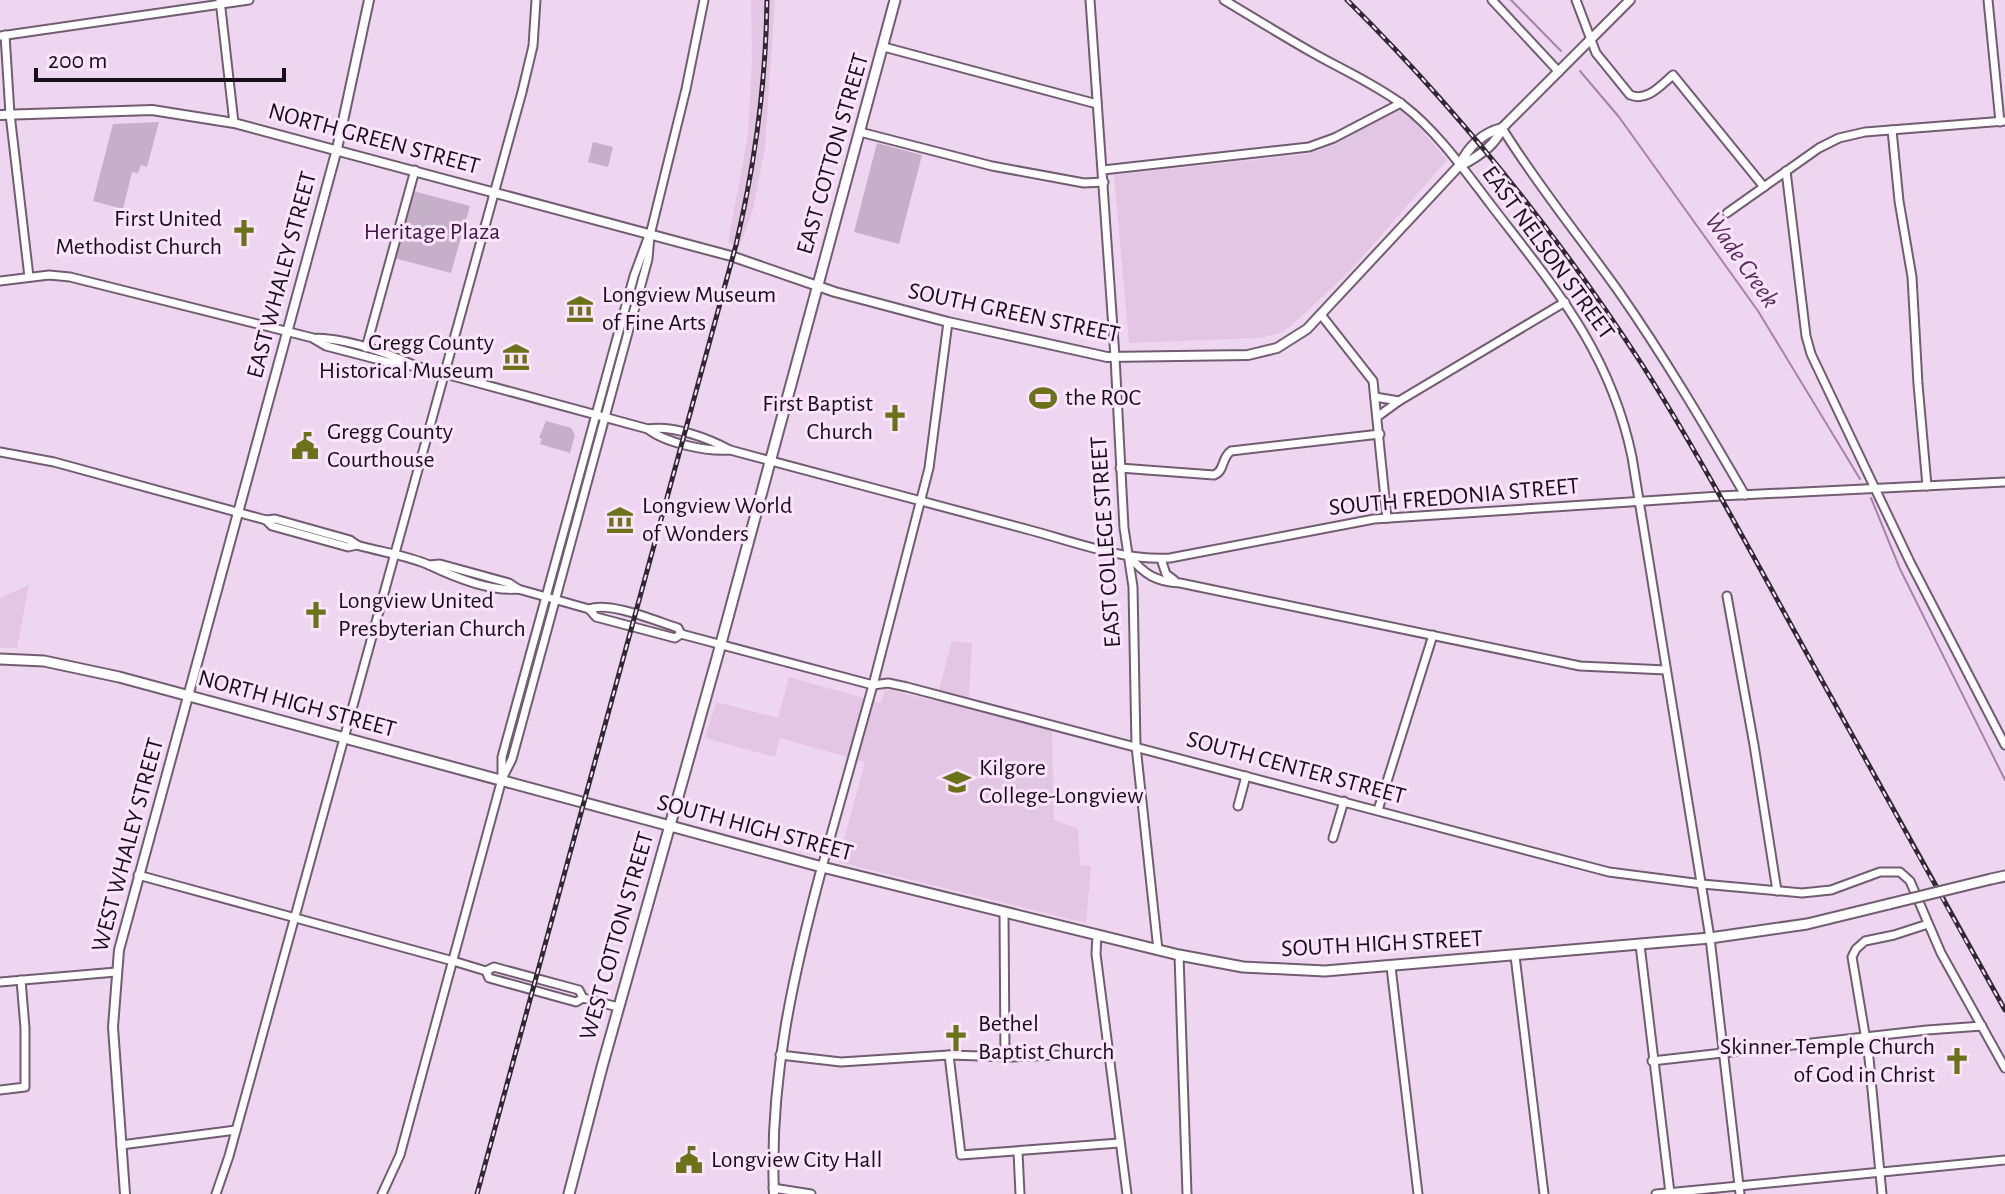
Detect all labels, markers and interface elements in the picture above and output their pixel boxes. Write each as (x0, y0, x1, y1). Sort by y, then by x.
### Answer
scale bar (36, 32, 284, 82)
text: 200 m (48, 49, 107, 73)
street label: EAST COTTON STREET (793, 51, 873, 257)
street label: NORTH GREEN STREET (266, 99, 483, 179)
street label: EAST NELSON STREET (1477, 162, 1619, 344)
street label: EAST WHALEY STREET (243, 169, 321, 381)
place label: First United Methodist Church (55, 207, 222, 259)
water label: Wade Creek (1700, 208, 1784, 312)
church icon: First United Methodist Church (229, 218, 259, 248)
park label: Heritage Plaza (364, 220, 500, 244)
street label: SOUTH GREEN STREET (906, 279, 1122, 347)
place label: Longview Museum of Fine Arts (602, 283, 776, 335)
museum icon: Longview Museum of Fine Arts (565, 294, 595, 324)
place label: Gregg County Historical Museum (319, 331, 494, 383)
museum icon: Gregg County Historical Museum (501, 342, 531, 372)
sports icon: the ROC (1028, 383, 1058, 413)
place label: the ROC (1065, 386, 1141, 410)
place label: First Baptist Church (762, 392, 873, 444)
church icon: First Baptist Church (880, 403, 910, 433)
place label: Gregg County Courthouse (327, 420, 453, 472)
public building icon: Gregg County Courthouse (290, 431, 320, 461)
street label: EAST COLLEGE STREET (1087, 435, 1125, 648)
street label: SOUTH FREDONIA STREET (1328, 474, 1580, 520)
place label: Longview World of Wonders (642, 494, 792, 546)
museum icon: Longview World of Wonders (605, 505, 635, 535)
place label: Longview United Presbyterian Church (338, 589, 526, 641)
church icon: Longview United Presbyterian Church (301, 600, 331, 630)
street label: NORTH HIGH STREET (195, 666, 399, 742)
street label: SOUTH CENTER STREET (1184, 727, 1408, 809)
street label: WEST WHALEY STREET (88, 735, 168, 955)
place label: Kilgore College-Longview (979, 756, 1143, 808)
school or university icon: Kilgore College-Longview (942, 767, 972, 797)
street label: SOUTH HIGH STREET (654, 790, 856, 866)
street label: WEST COTTON STREET (576, 829, 658, 1043)
street label: SOUTH HIGH STREET (1281, 927, 1484, 961)
place label: Bethel Baptist Church (978, 1012, 1115, 1064)
church icon: Bethel Baptist Church (941, 1023, 971, 1053)
place label: Skinner Temple Church of God in Christ (1720, 1035, 1935, 1087)
church icon: Skinner Temple Church of God in Christ (1942, 1046, 1972, 1076)
public building icon: Longview City Hall (674, 1145, 704, 1175)
place label: Longview City Hall (711, 1148, 882, 1172)

